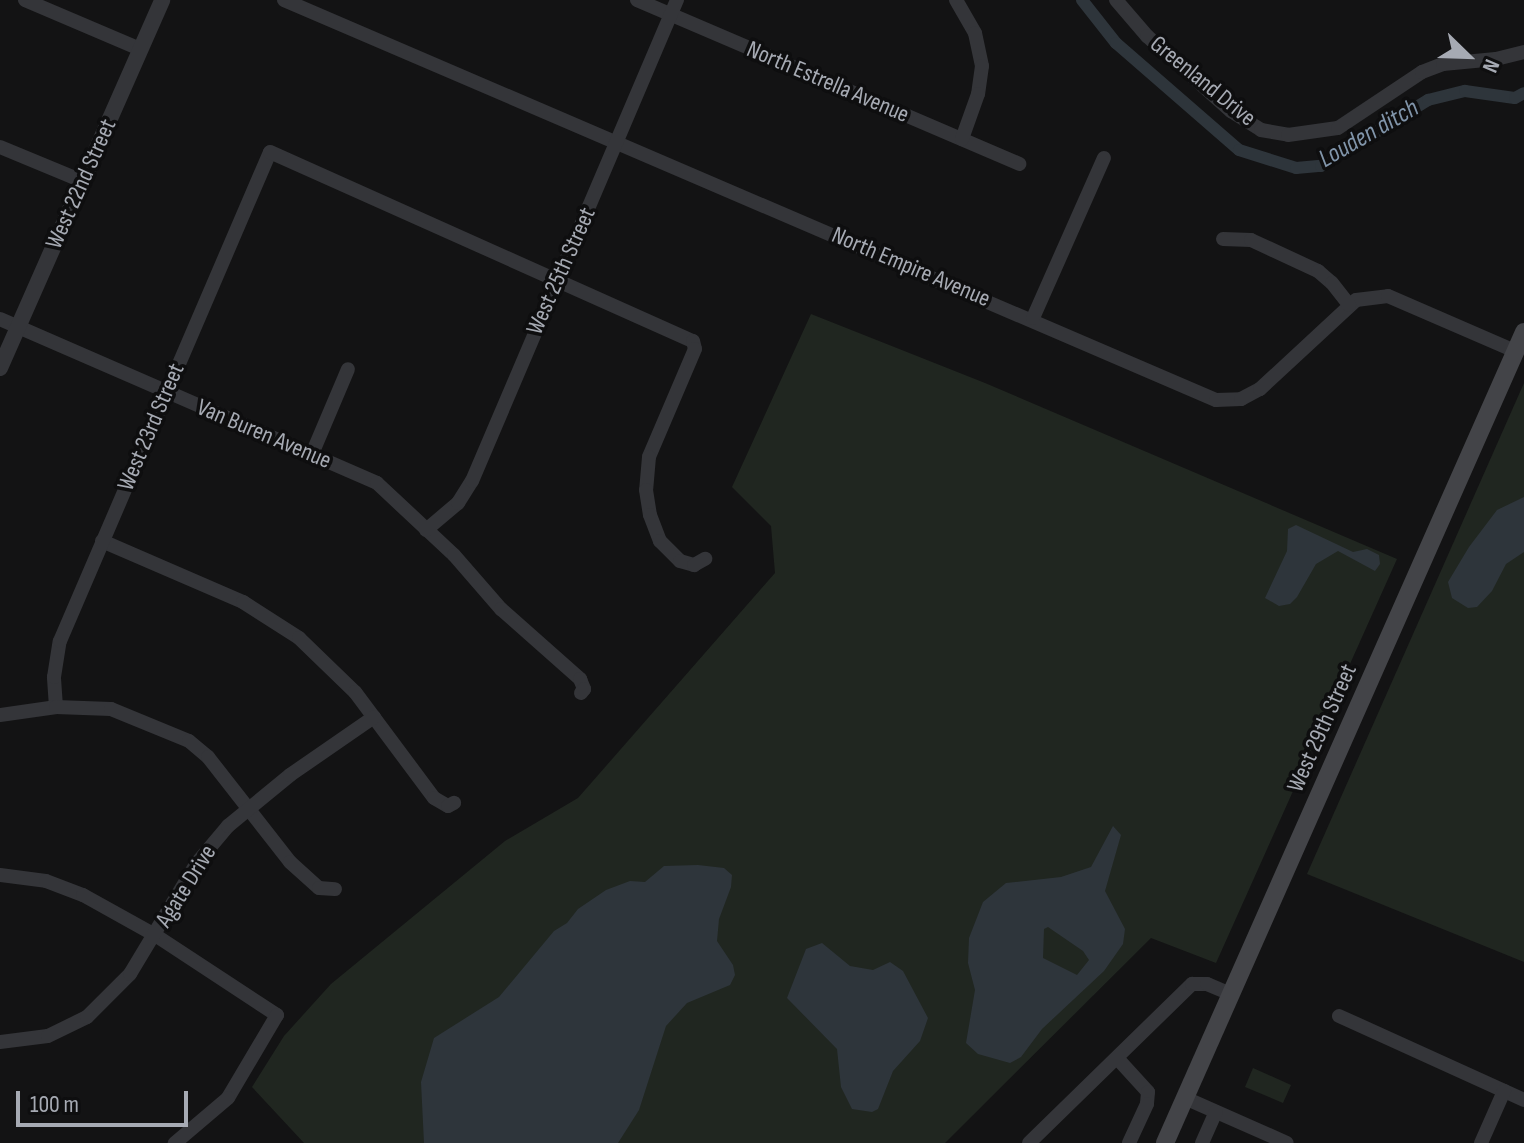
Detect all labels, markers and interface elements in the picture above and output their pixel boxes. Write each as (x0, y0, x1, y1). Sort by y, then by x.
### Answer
north arrow (1428, 16, 1508, 96)
street label: Greenland Drive (1144, 30, 1262, 132)
street label: North Estrella Avenue (743, 35, 913, 129)
text: N (1476, 55, 1505, 76)
water label: Louden ditch (1314, 93, 1424, 175)
street label: West 22nd Street (40, 115, 122, 253)
street label: West 25th Street (520, 203, 602, 339)
street label: North Empire Avenue (828, 221, 994, 313)
street label: West 23rd Street (111, 359, 191, 495)
street label: Van Buren Avenue (193, 393, 335, 475)
street label: West 29th Street (1281, 659, 1363, 797)
street label: Agate Drive (150, 840, 222, 932)
scale bar (20, 1075, 192, 1125)
text: 100 m (30, 1090, 79, 1119)

